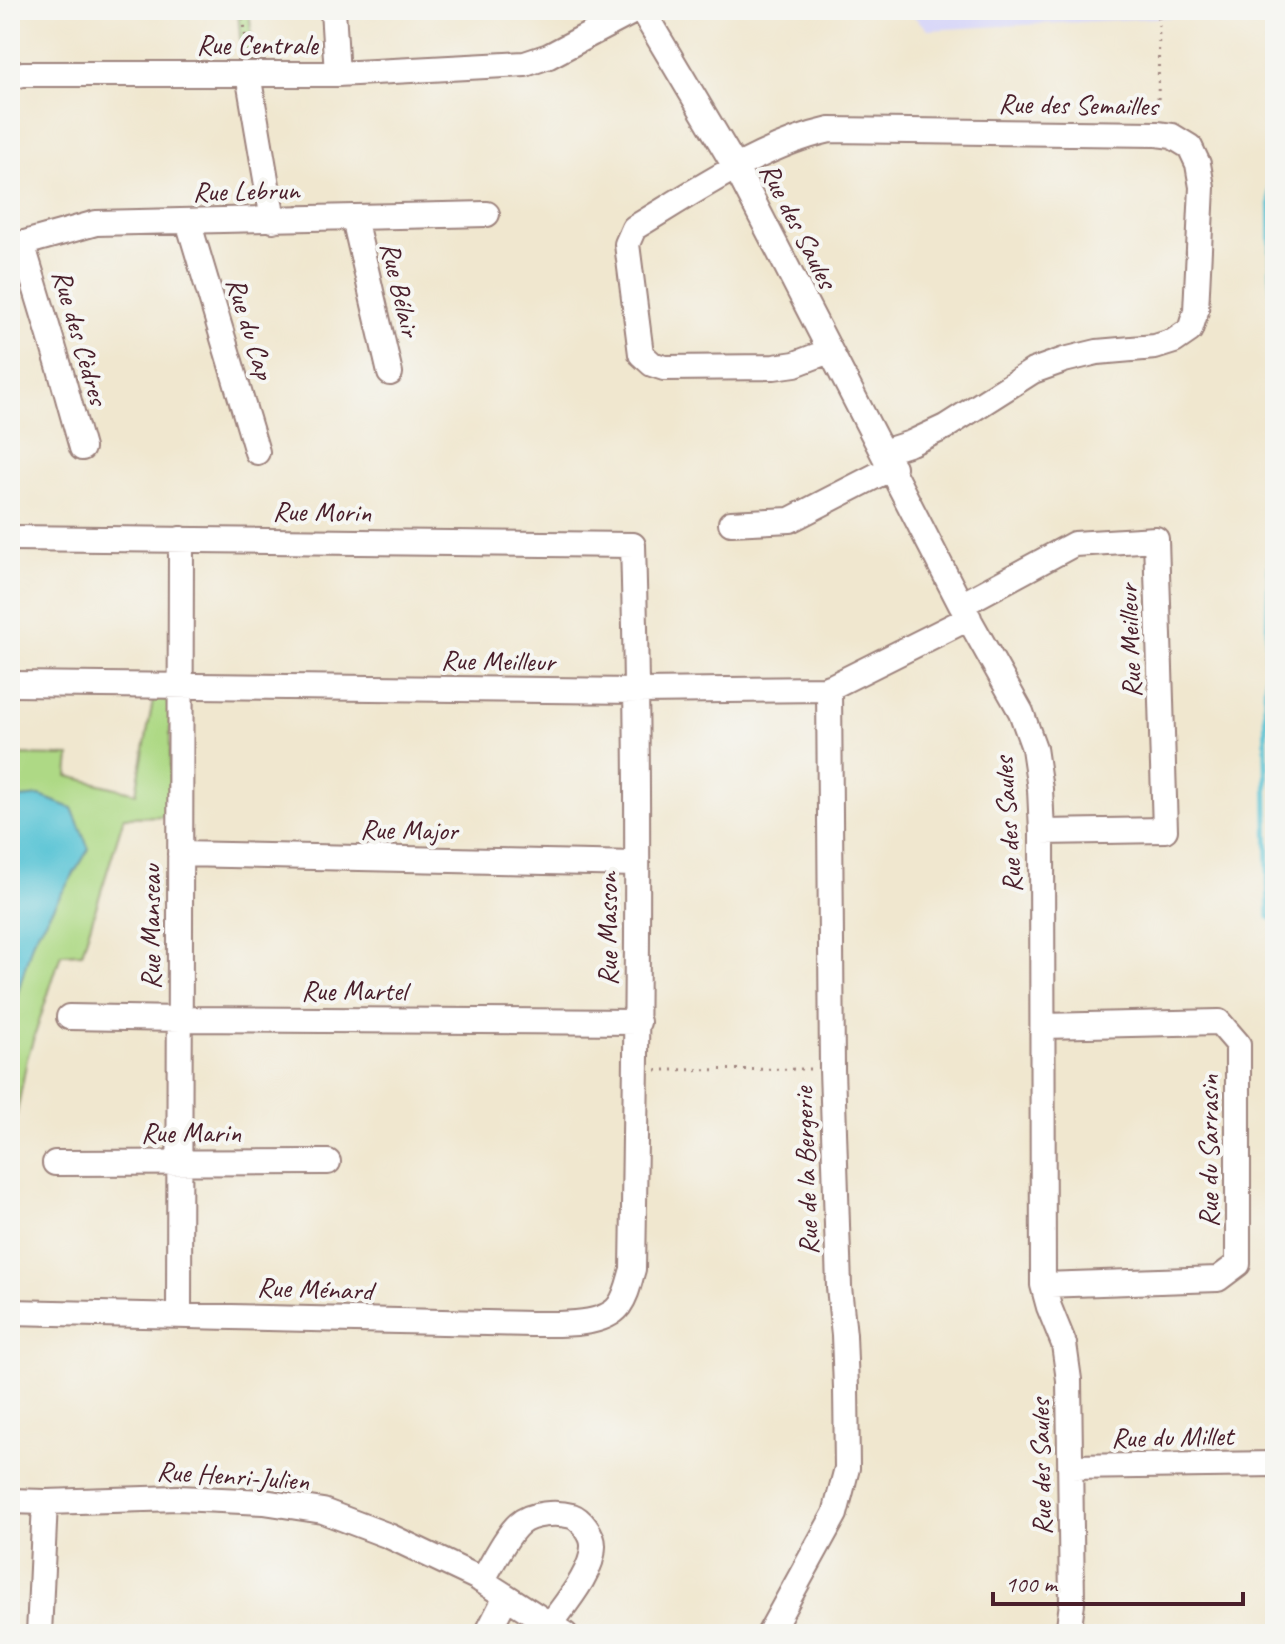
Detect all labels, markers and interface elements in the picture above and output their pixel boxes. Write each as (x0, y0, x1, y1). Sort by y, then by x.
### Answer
street label: Rue Centrale (196, 27, 319, 62)
street label: Rue des Semailles (998, 86, 1160, 123)
street label: Rue des Saules (752, 157, 846, 296)
street label: Rue Lebrun (192, 172, 301, 209)
street label: Rue Bélair (373, 238, 429, 342)
street label: Rue des Cèdres (45, 266, 117, 411)
street label: Rue du Cap (218, 273, 283, 385)
street label: Rue Morin (272, 493, 372, 530)
street label: Rue Meilleur (1110, 582, 1149, 699)
street label: Rue Meilleur (441, 642, 557, 679)
street label: Rue des Saules (985, 753, 1030, 894)
street label: Rue Major (360, 811, 460, 848)
street label: Rue Manseau (133, 863, 168, 989)
street label: Rue Masson (590, 871, 625, 986)
street label: Rue Martel (301, 973, 412, 1008)
street label: Rue du Sarrasin (1191, 1074, 1226, 1227)
street label: Rue de la Bergerie (785, 1084, 826, 1256)
street label: Rue Marin (141, 1115, 241, 1150)
street label: Rue Ménard (257, 1269, 377, 1308)
street label: Rue des Saules (1022, 1396, 1059, 1535)
street label: Rue du Millet (1111, 1418, 1236, 1455)
street label: Rue Henri-Julien (156, 1453, 311, 1498)
scale bar (993, 1556, 1243, 1606)
text: 100 m (1005, 1569, 1059, 1599)

